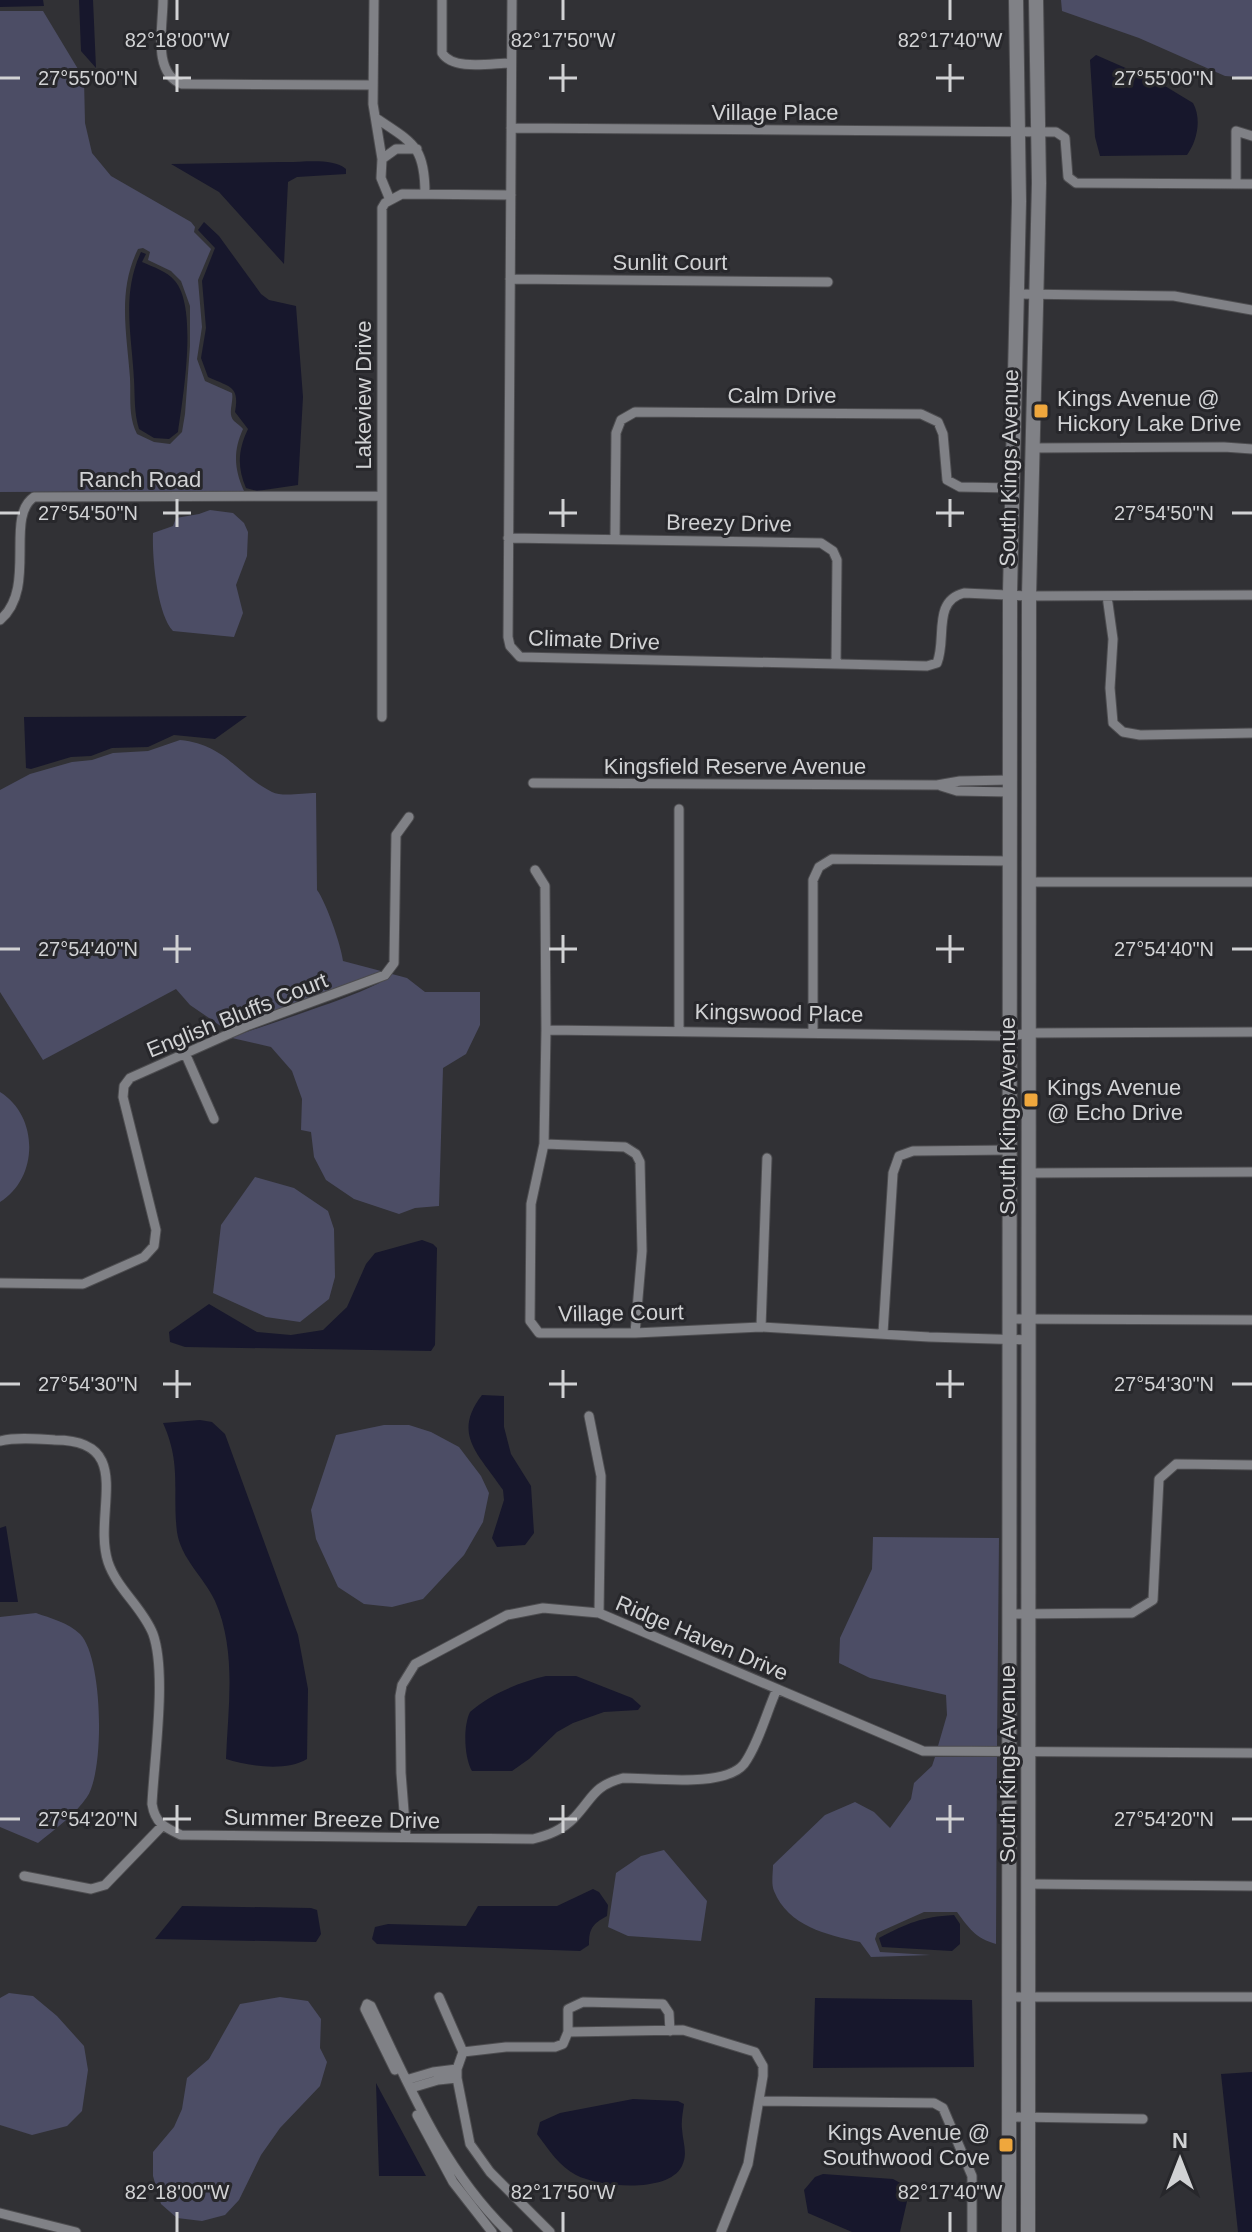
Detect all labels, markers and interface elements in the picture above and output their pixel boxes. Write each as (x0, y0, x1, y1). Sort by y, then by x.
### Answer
text: 82°18'00"W (125, 29, 229, 51)
text: 82°17'50"W (511, 29, 615, 51)
text: 82°17'40"W (898, 29, 1002, 51)
text: 27°55'00"N (38, 67, 138, 89)
text: 27°55'00"N (1114, 67, 1214, 89)
street label: Village Place (712, 100, 838, 125)
street label: Sunlit Court (613, 250, 727, 275)
street label: Lakeview Drive (351, 320, 376, 470)
street label: South Kings Avenue (995, 369, 1023, 567)
street label: Calm Drive (728, 383, 836, 408)
place label: Kings Avenue @ Hickory Lake Drive (1057, 386, 1242, 436)
marker: Kings Avenue @ Hickory Lake Drive (1032, 402, 1050, 420)
street label: Ranch Road (79, 467, 201, 492)
text: 27°54'50"N (38, 502, 138, 524)
text: 27°54'50"N (1114, 502, 1214, 524)
street label: Breezy Drive (666, 509, 792, 537)
street label: Climate Drive (528, 625, 660, 655)
street label: Kingsfield Reserve Avenue (604, 754, 866, 779)
text: 27°54'40"N (38, 938, 138, 960)
text: 27°54'40"N (1114, 938, 1214, 960)
street label: English Bluffs Court (143, 967, 331, 1063)
street label: Kingswood Place (694, 999, 864, 1027)
street label: South Kings Avenue (995, 1017, 1020, 1215)
place label: Kings Avenue @ Echo Drive (1047, 1075, 1183, 1125)
marker: Kings Avenue @ Echo Drive (1022, 1091, 1040, 1109)
street label: Village Court (558, 1299, 684, 1327)
text: 27°54'30"N (38, 1373, 138, 1395)
text: 27°54'30"N (1114, 1373, 1214, 1395)
street label: Ridge Haven Drive (612, 1590, 792, 1686)
street label: South Kings Avenue (995, 1665, 1020, 1863)
street label: Summer Breeze Drive (224, 1805, 440, 1833)
text: 27°54'20"N (38, 1808, 138, 1830)
text: 27°54'20"N (1114, 1808, 1214, 1830)
place label: Kings Avenue @ Southwood Cove (822, 2120, 990, 2170)
north arrow (1140, 2120, 1220, 2200)
text: N (1172, 2128, 1188, 2153)
marker: Kings Avenue @ Southwood Cove (997, 2136, 1015, 2154)
text: 82°18'00"W (125, 2181, 229, 2203)
text: 82°17'50"W (511, 2181, 615, 2203)
text: 82°17'40"W (898, 2181, 1002, 2203)

